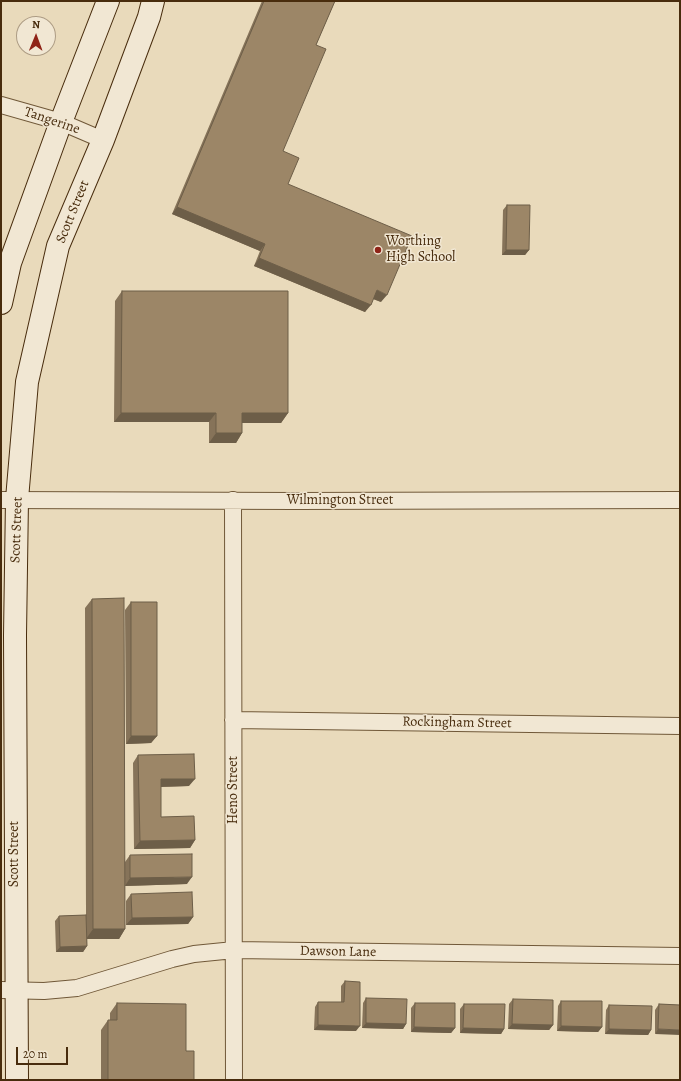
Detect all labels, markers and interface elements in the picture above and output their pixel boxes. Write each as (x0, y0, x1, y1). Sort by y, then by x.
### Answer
north arrow (16, 16, 56, 56)
text: N (32, 17, 40, 32)
street label: Tangerine (22, 104, 82, 138)
street label: Scott Street (53, 178, 93, 246)
place label: Worthing High School (386, 234, 456, 266)
marker: Worthing High School (373, 245, 383, 255)
street label: Wilmington Street (287, 493, 393, 509)
street label: Scott Street (7, 497, 27, 563)
street label: Rockingham Street (402, 714, 512, 732)
street label: Heno Street (226, 756, 242, 824)
street label: Scott Street (7, 821, 23, 887)
street label: Dawson Lane (300, 943, 376, 961)
scale bar (18, 1039, 70, 1065)
text: 20 m (23, 1046, 47, 1062)

